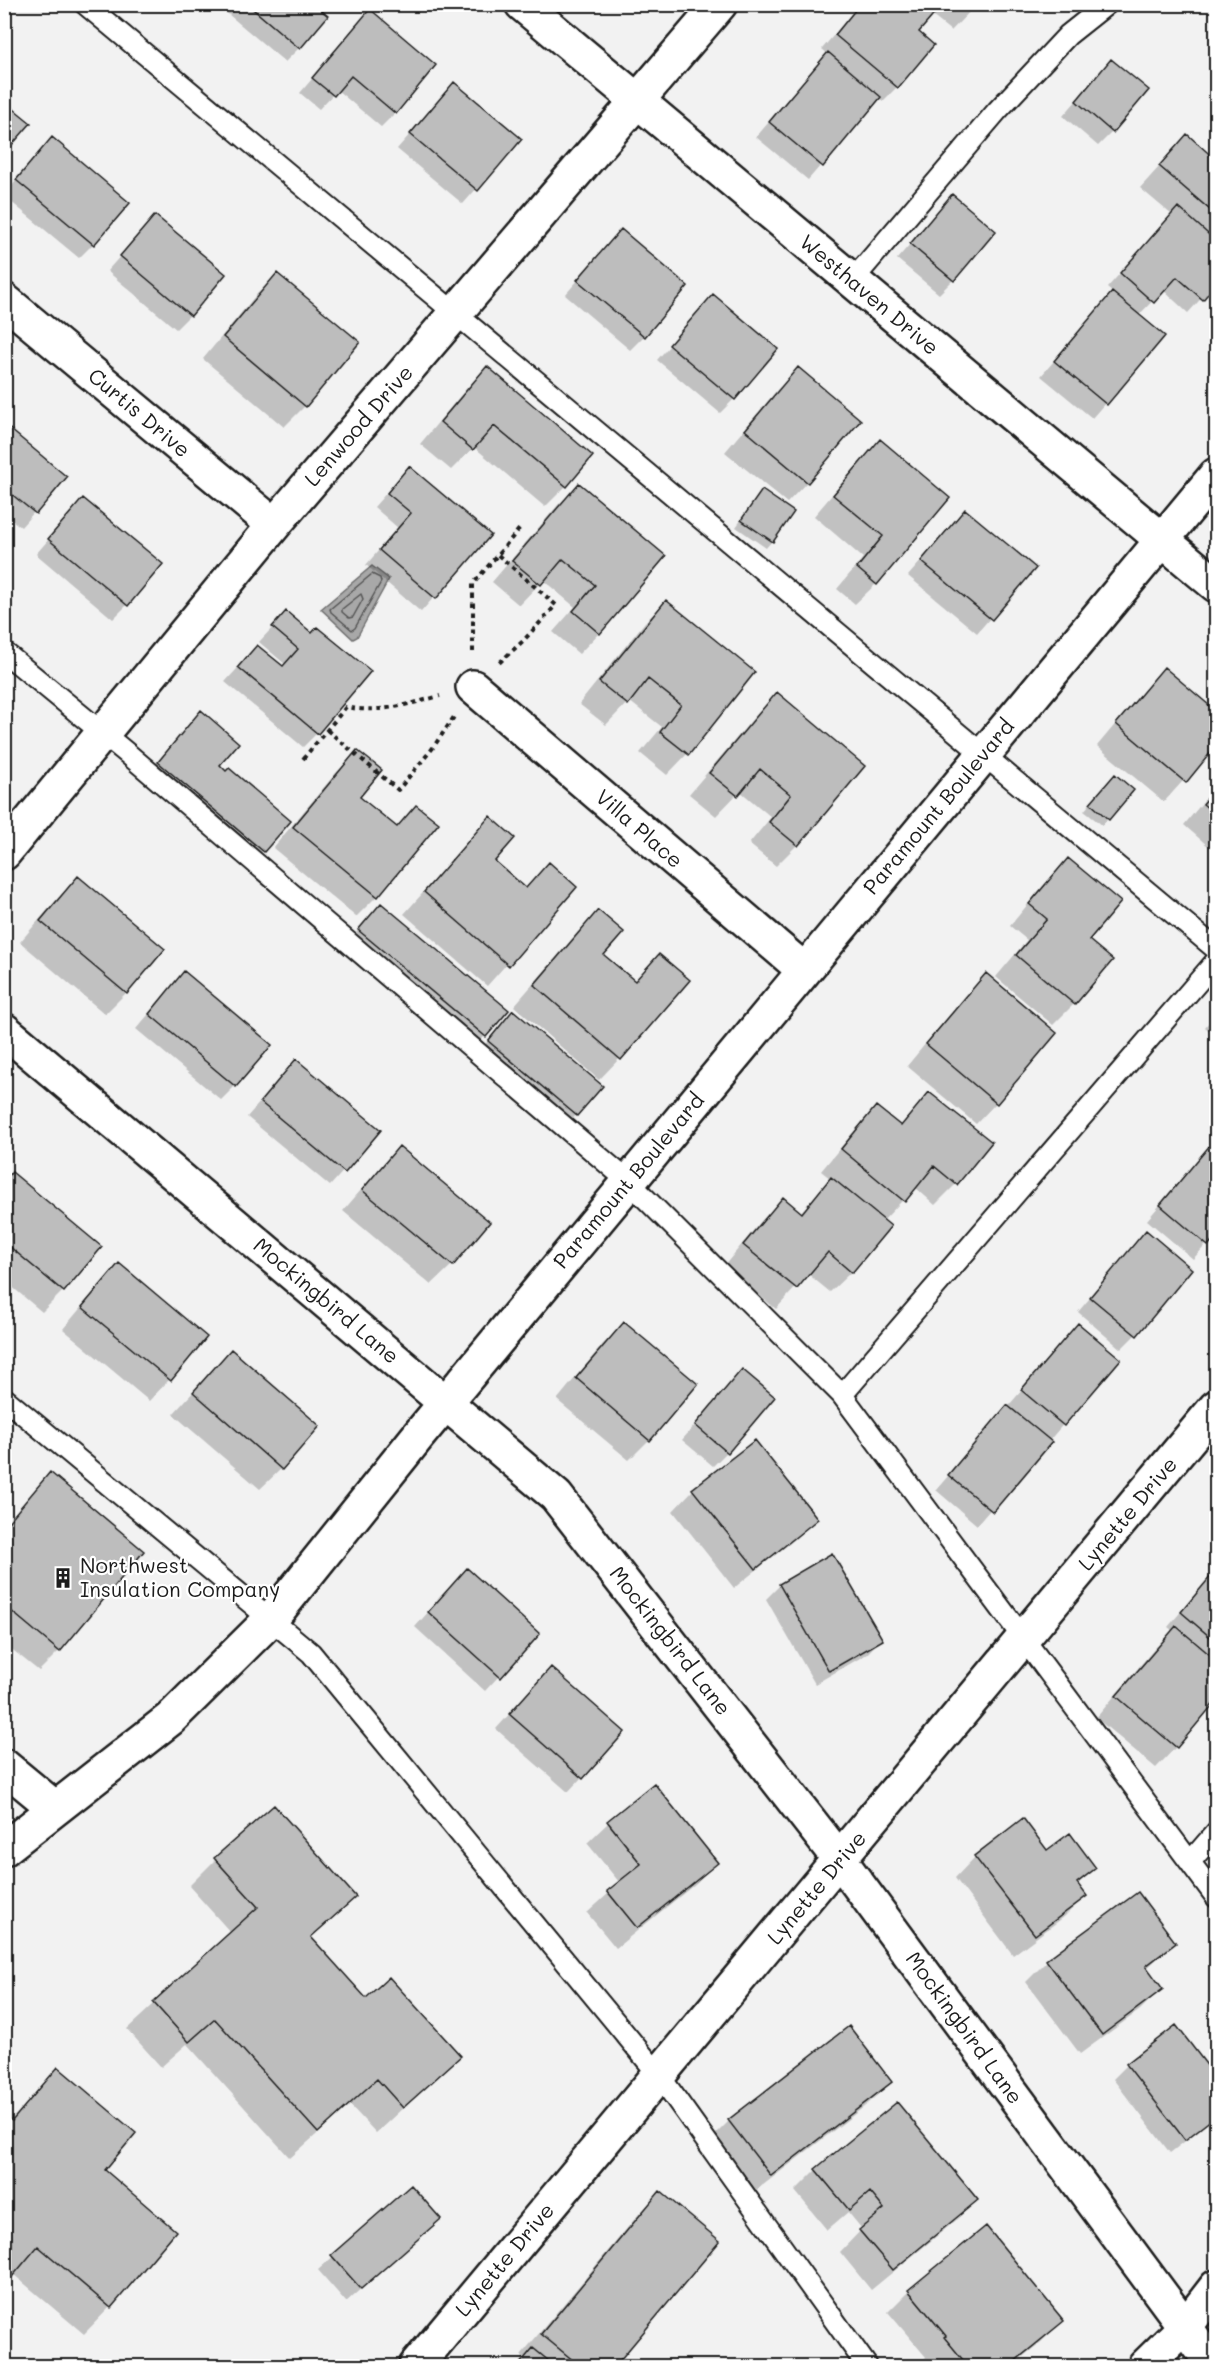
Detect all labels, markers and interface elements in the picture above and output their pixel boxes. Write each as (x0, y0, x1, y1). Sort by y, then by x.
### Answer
street label: Westhaven Drive (795, 228, 945, 360)
street label: Lenwood Drive (298, 359, 418, 491)
street label: Curtis Drive (83, 361, 197, 462)
street label: Paramount Boulevard (856, 713, 1019, 899)
street label: Villa Place (591, 783, 689, 873)
street label: Paramount Boulevard (546, 1087, 709, 1273)
street label: Mockingbird Lane (249, 1231, 405, 1369)
street label: Lynette Drive (1071, 1451, 1182, 1575)
place label: Northwest Insulation Company (80, 1551, 280, 1602)
street label: Mockingbird Lane (604, 1560, 738, 1720)
building icon: Northwest Insulation Company (51, 1566, 75, 1590)
street label: Lynette Drive (760, 1825, 871, 1949)
street label: Mockingbird Lane (901, 1946, 1030, 2109)
street label: Lynette Drive (448, 2197, 559, 2321)

